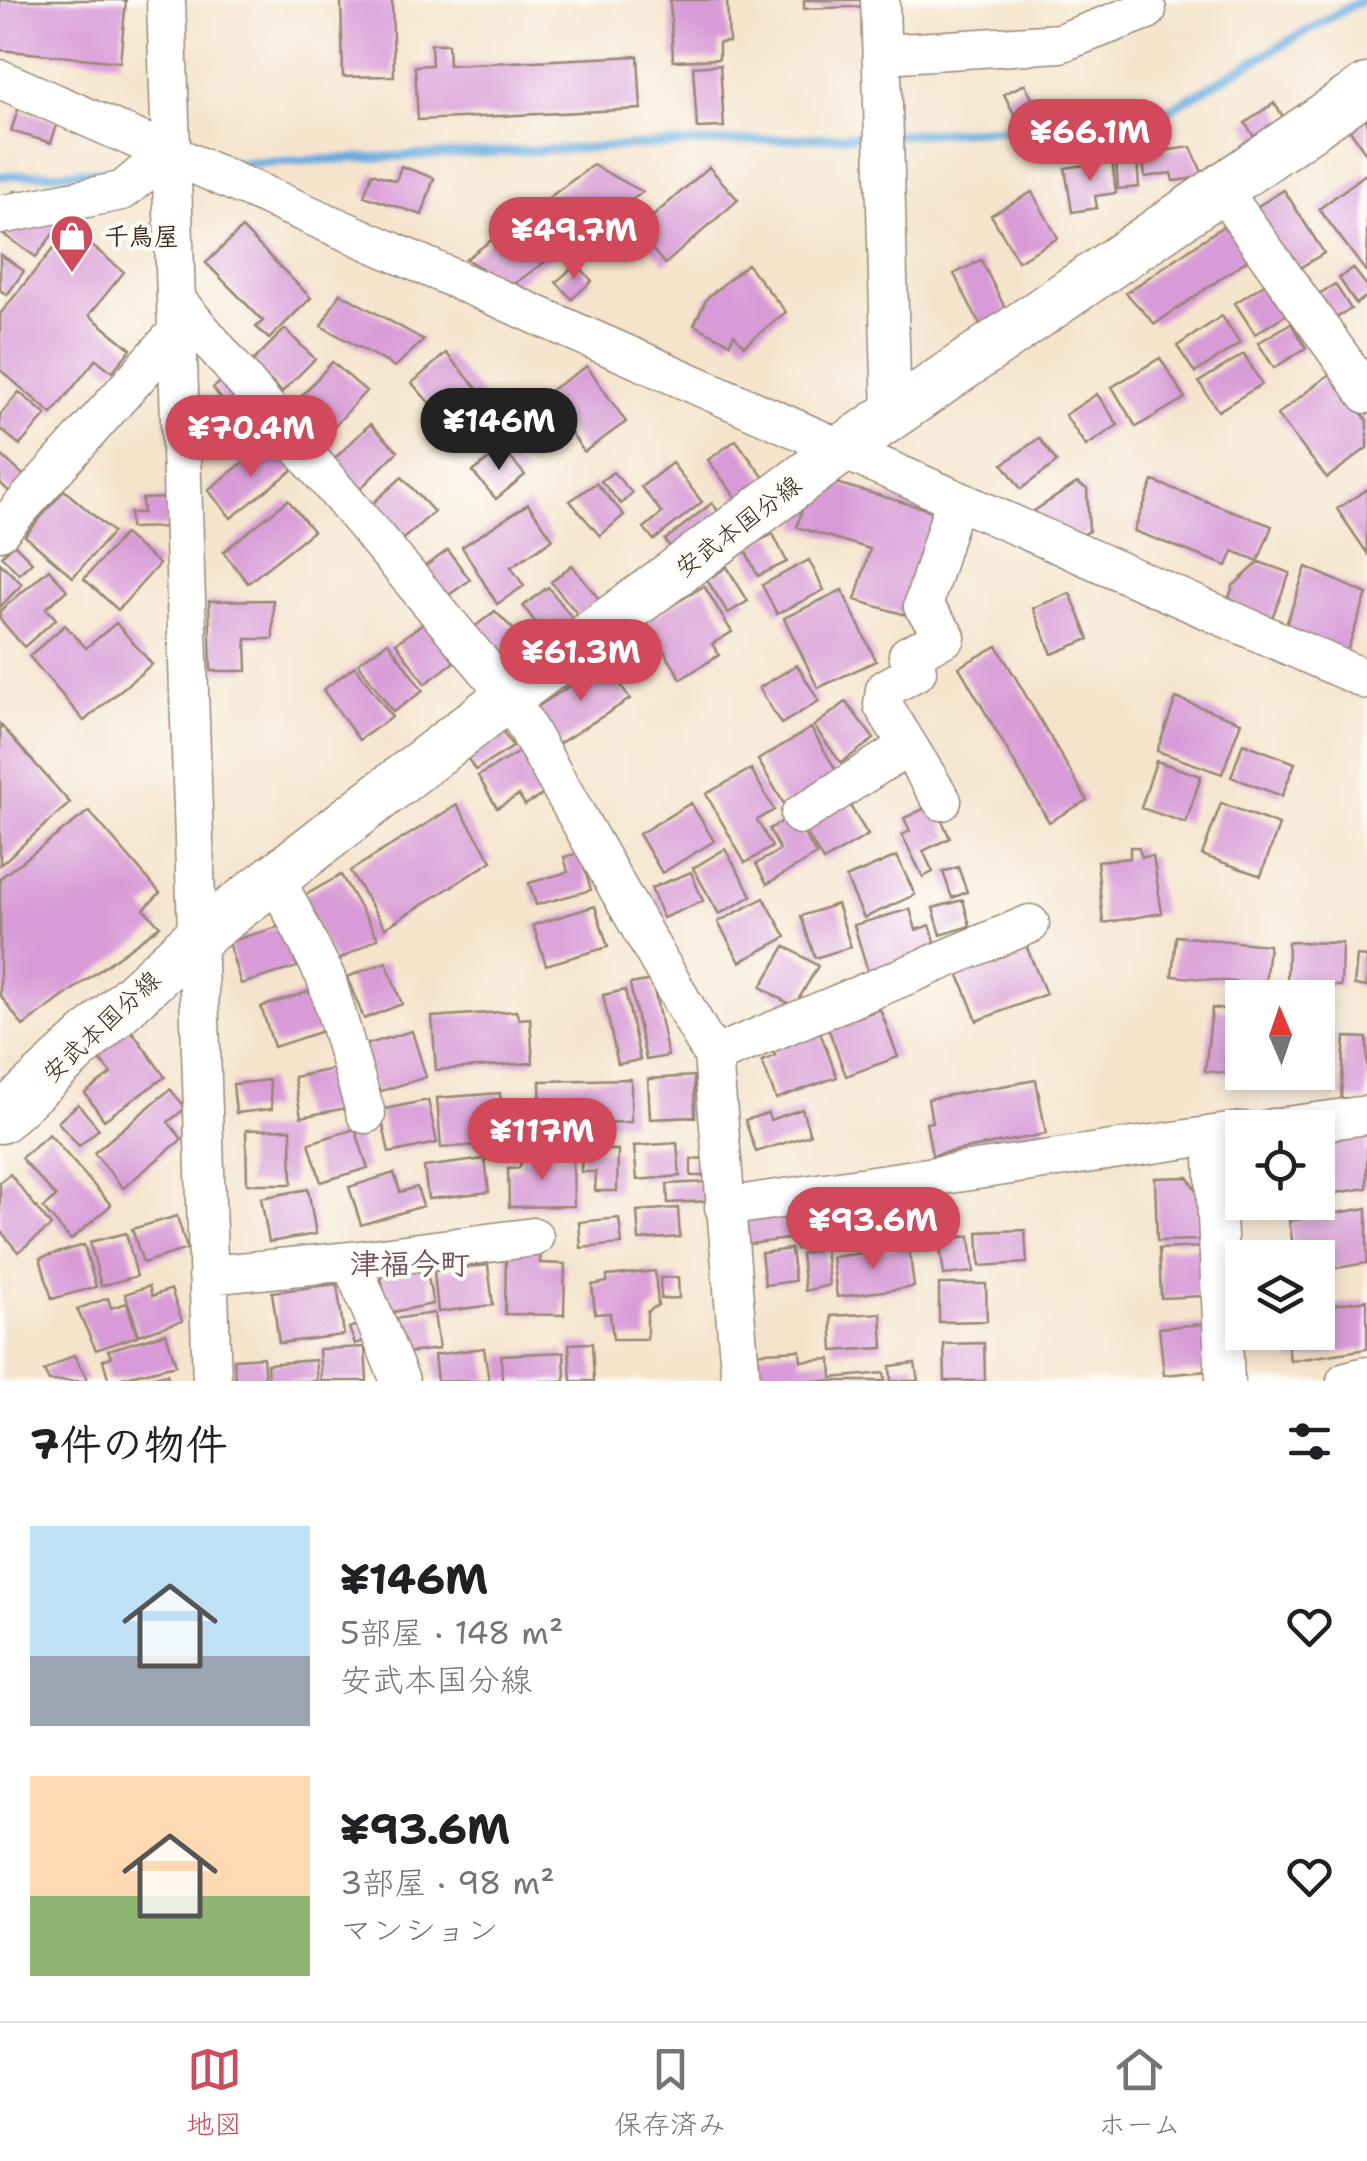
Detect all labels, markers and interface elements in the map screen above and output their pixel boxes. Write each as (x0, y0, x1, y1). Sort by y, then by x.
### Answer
pin: ¥66.1M (1009, 99, 1171, 184)
text: ¥66.1M (1030, 110, 1150, 153)
pin: ¥49.7M (493, 197, 655, 282)
text: ¥49.7M (511, 208, 637, 251)
shop icon: 千鳥屋 (49, 213, 95, 274)
place label: 千鳥屋 (104, 219, 179, 253)
pin: ¥146M (429, 388, 569, 473)
pin: ¥70.4M (170, 395, 332, 480)
text: ¥146M (443, 399, 555, 442)
text: ¥70.4M (187, 406, 315, 449)
street label: 安武本国分線 (668, 467, 808, 585)
pin: ¥61.3M (500, 619, 662, 704)
text: ¥61.3M (521, 630, 641, 673)
street label: 安武本国分線 (35, 962, 167, 1090)
north arrow (1225, 980, 1335, 1090)
map controls (1225, 980, 1335, 1350)
pin: ¥117M (472, 1098, 612, 1183)
text: ¥117M (490, 1109, 594, 1152)
button: locate (1225, 1110, 1335, 1220)
pin: ¥93.6M (792, 1187, 954, 1272)
text: ¥93.6M (808, 1198, 938, 1241)
button: layers (1225, 1240, 1335, 1350)
district label: 津福今町 (350, 1243, 470, 1284)
icon: filters (1282, 1414, 1337, 1469)
text: 7件の物件 (30, 1416, 227, 1472)
text: ¥146M (340, 1551, 488, 1607)
icon: home (110, 1566, 230, 1686)
icon: heart (1282, 1599, 1337, 1654)
text: 5部屋 · 148 m² (340, 1611, 564, 1654)
text: 安武本国分線 (340, 1658, 532, 1701)
text: ¥93.6M (340, 1801, 510, 1857)
icon: home (110, 1816, 230, 1936)
icon: heart (1282, 1849, 1337, 1904)
text: 3部屋 · 98 m² (340, 1861, 555, 1904)
text: マンション (340, 1908, 499, 1951)
tab: 地図 (186, 2042, 242, 2143)
tab: 保存済み (614, 2042, 726, 2143)
tab: ホーム (1098, 2042, 1181, 2143)

